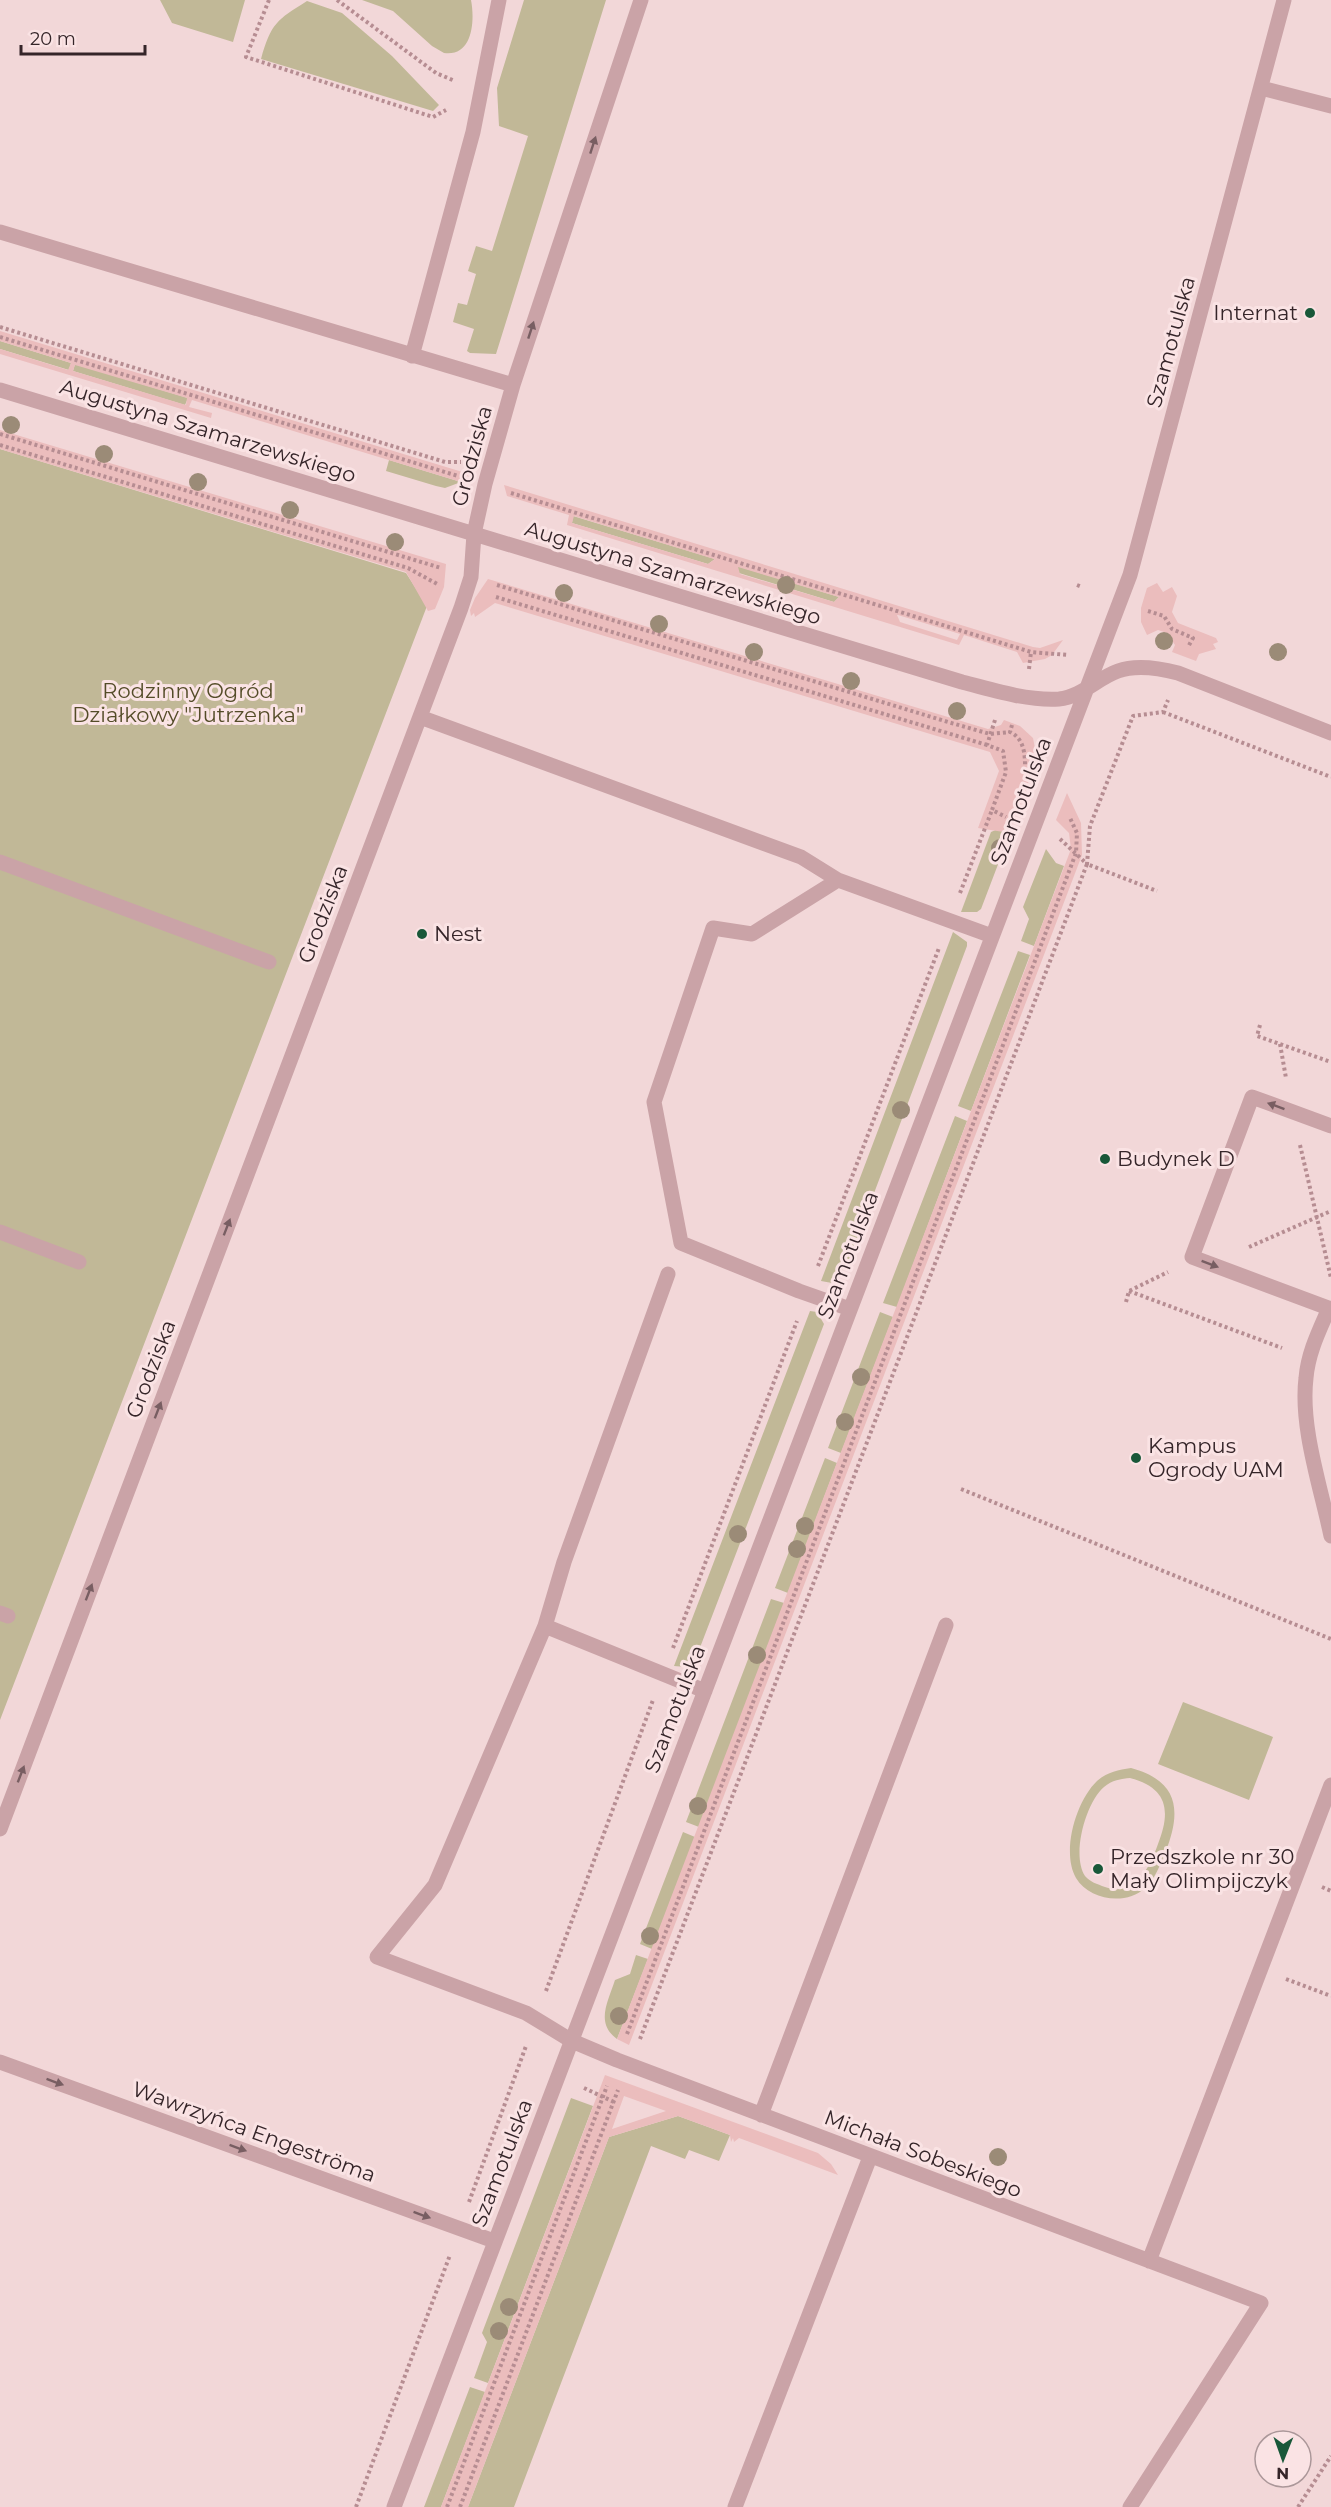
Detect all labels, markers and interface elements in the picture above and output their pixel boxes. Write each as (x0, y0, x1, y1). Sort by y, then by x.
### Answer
scale bar (21, 18, 146, 56)
text: 20 m (30, 28, 76, 50)
one-way arrow (589, 136, 598, 154)
street label: Szamotulska (1141, 274, 1200, 410)
place label: Internat (1213, 300, 1298, 325)
marker: Internat (1303, 306, 1317, 320)
one-way arrow (527, 321, 537, 339)
street label: Augustyna Szamarzewskiego (57, 374, 359, 488)
street label: Grodziska (446, 403, 497, 509)
street label: Augustyna Szamarzewskiego (522, 516, 824, 630)
park label: Rodzinny Ogród Działkowy "Jutrzenka" (72, 678, 304, 727)
street label: Szamotulska (985, 733, 1056, 868)
street label: Grodziska (292, 861, 353, 966)
place label: Nest (434, 921, 483, 946)
marker: Nest (415, 927, 429, 941)
one-way arrow (1267, 1100, 1285, 1110)
place label: Budynek D (1117, 1146, 1235, 1171)
marker: Budynek D (1098, 1152, 1112, 1166)
street label: Szamotulska (812, 1187, 883, 1322)
one-way arrow (223, 1218, 232, 1236)
one-way arrow (1201, 1260, 1219, 1269)
street label: Grodziska (120, 1316, 181, 1421)
one-way arrow (154, 1400, 164, 1418)
place label: Kampus Ogrody UAM (1148, 1433, 1284, 1482)
marker: Kampus Ogrody UAM (1129, 1451, 1143, 1465)
one-way arrow (85, 1583, 95, 1601)
street label: Szamotulska (639, 1641, 710, 1776)
one-way arrow (16, 1765, 26, 1783)
place label: Przedszkole nr 30 Mały Olimpijczyk (1110, 1844, 1294, 1893)
marker: Przedszkole nr 30 Mały Olimpijczyk (1091, 1862, 1105, 1876)
street label: Wawrzyńca Engeströma (129, 2076, 379, 2187)
one-way arrow (46, 2077, 64, 2087)
street label: Szamotulska (466, 2095, 537, 2230)
street label: Michała Sobeskiego (821, 2104, 1025, 2203)
one-way arrow (229, 2144, 247, 2154)
one-way arrow (413, 2210, 431, 2220)
north arrow (1253, 2429, 1313, 2489)
text: N (1276, 2464, 1289, 2483)

